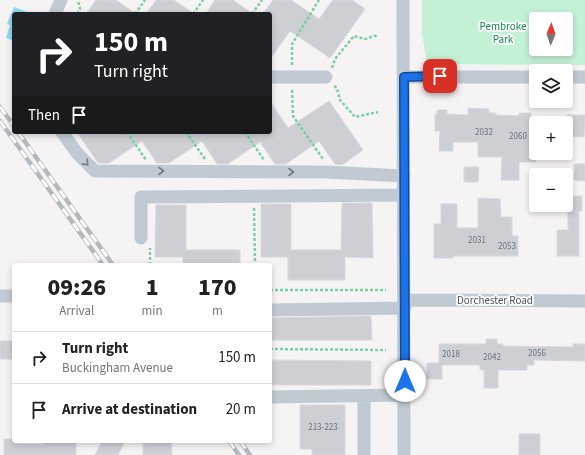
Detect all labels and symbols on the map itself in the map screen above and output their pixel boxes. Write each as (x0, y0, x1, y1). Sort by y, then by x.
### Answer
north arrow (529, 12, 573, 56)
park label: Pembroke Park (480, 19, 527, 47)
pin (423, 59, 457, 93)
house number: 2032 (475, 126, 493, 139)
house number: 2060 (509, 130, 527, 143)
one-way arrow (81, 158, 88, 165)
one-way arrow (158, 167, 164, 175)
one-way arrow (288, 168, 294, 176)
house number: 2031 (468, 234, 486, 247)
house number: 2053 (498, 240, 516, 253)
street label: Dorchester Road (457, 293, 533, 308)
house number: 2056 (528, 347, 546, 360)
house number: 2018 (442, 348, 460, 361)
house number: 2042 (483, 351, 501, 364)
position arrow (384, 360, 426, 402)
house number: 213-223 (308, 421, 338, 434)

